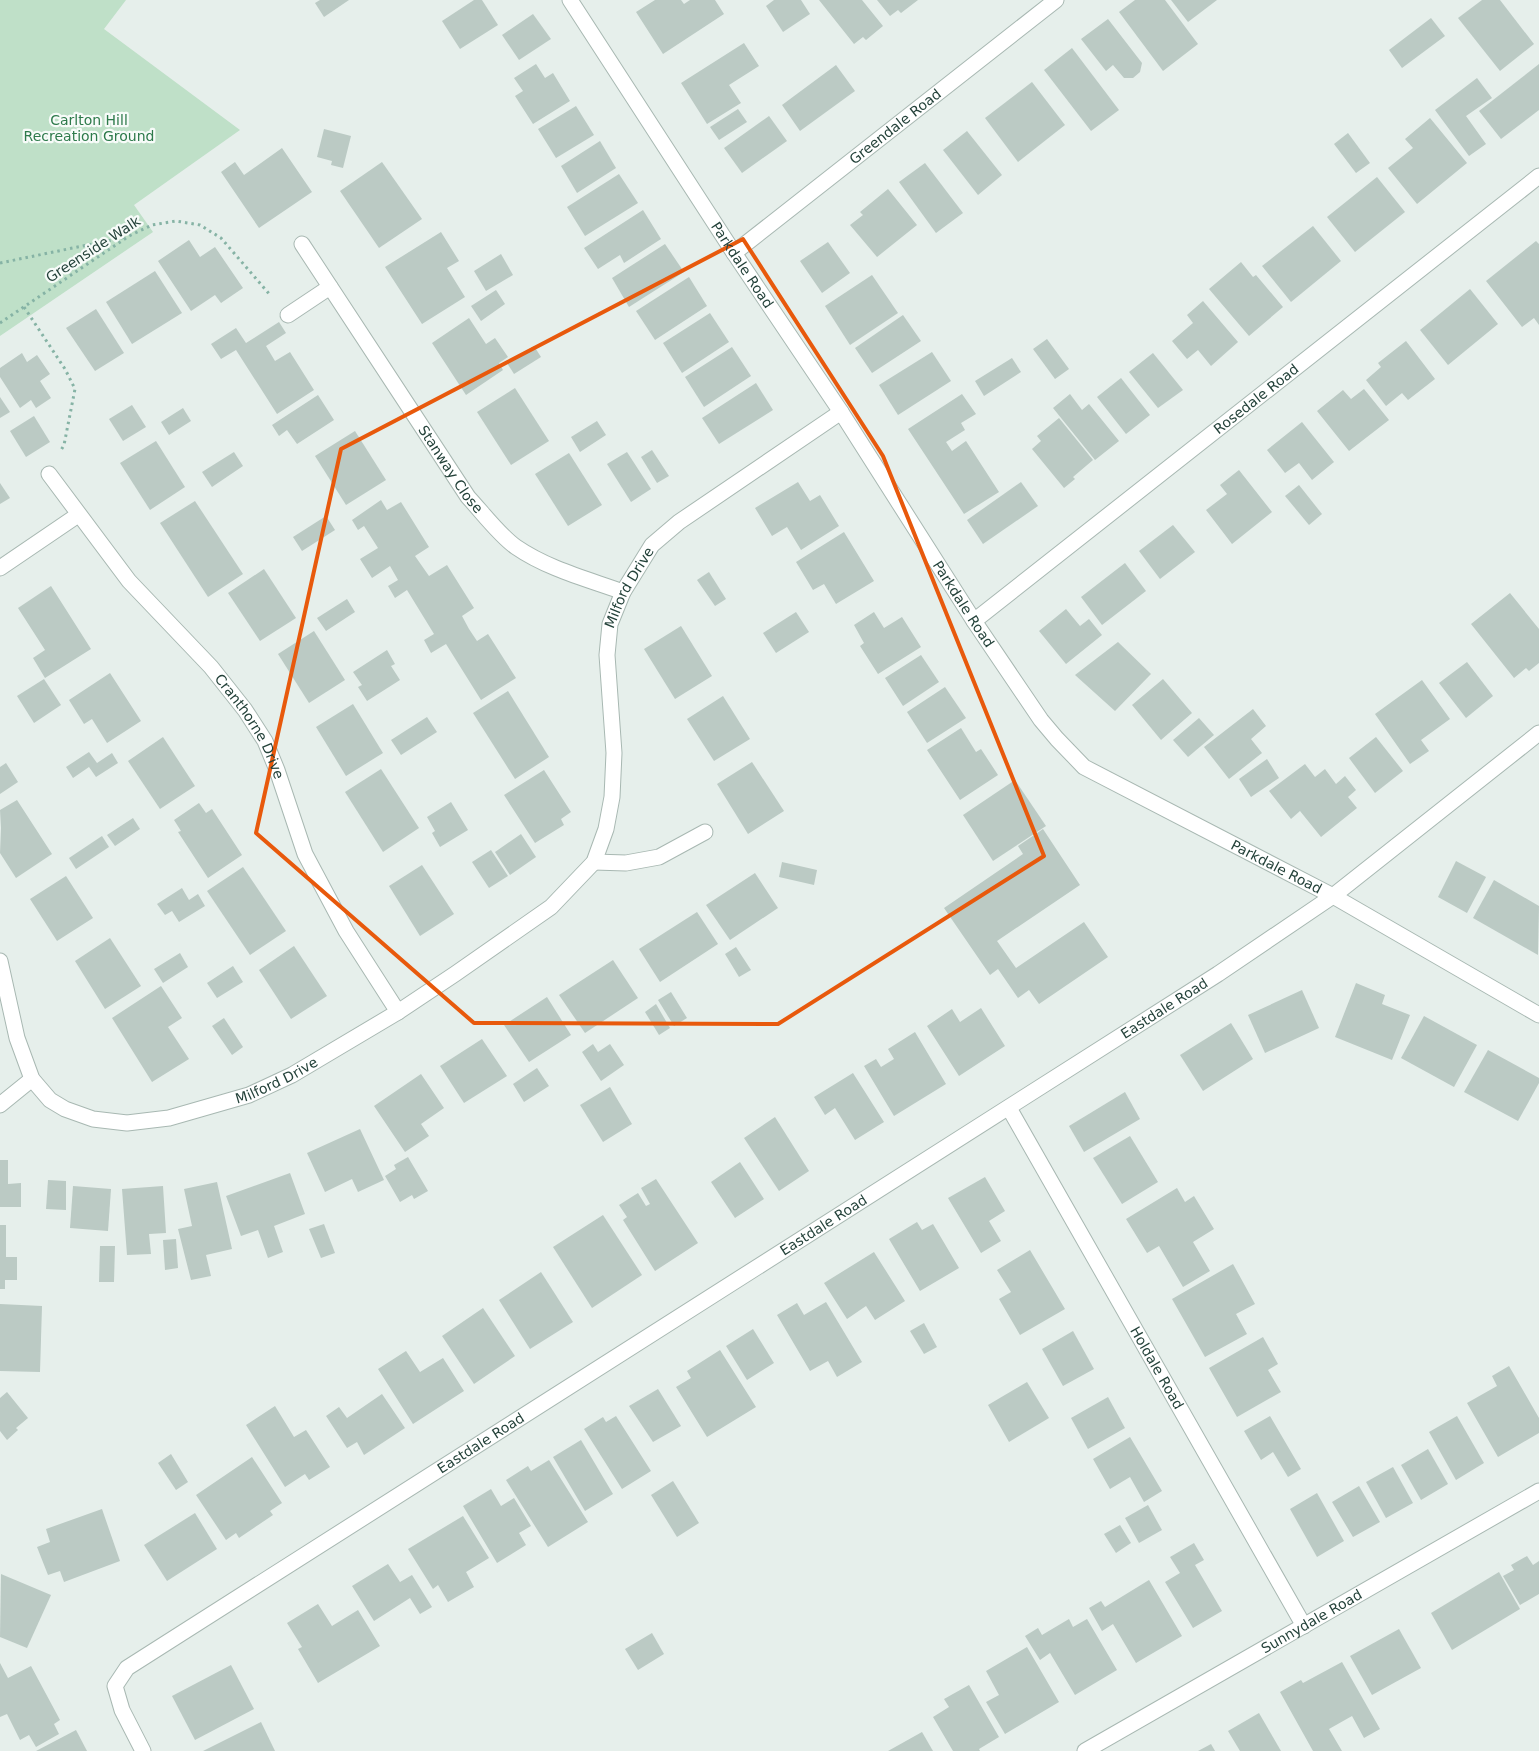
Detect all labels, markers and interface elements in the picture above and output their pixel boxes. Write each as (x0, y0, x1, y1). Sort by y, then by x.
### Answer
street label: Greendale Road (846, 85, 944, 167)
park label: Carlton Hill Recreation Ground (24, 112, 154, 144)
street label: Greenside Walk (43, 212, 144, 285)
street label: Parkdale Road (708, 219, 777, 311)
street label: Rosedale Road (1211, 361, 1302, 437)
street label: Stanway Close (415, 422, 486, 516)
street label: Milford Drive (601, 544, 657, 630)
street label: Parkdale Road (930, 558, 997, 650)
street label: Cranthorne Drive (212, 671, 287, 781)
street label: Parkdale Road (1228, 837, 1325, 897)
street label: Eastdale Road (1118, 975, 1211, 1042)
street label: Milford Drive (233, 1054, 320, 1107)
street label: Eastdale Road (777, 1191, 870, 1259)
street label: Holdale Road (1127, 1324, 1187, 1412)
street label: Eastdale Road (434, 1409, 527, 1477)
street label: Sunnydale Road (1258, 1586, 1365, 1656)

